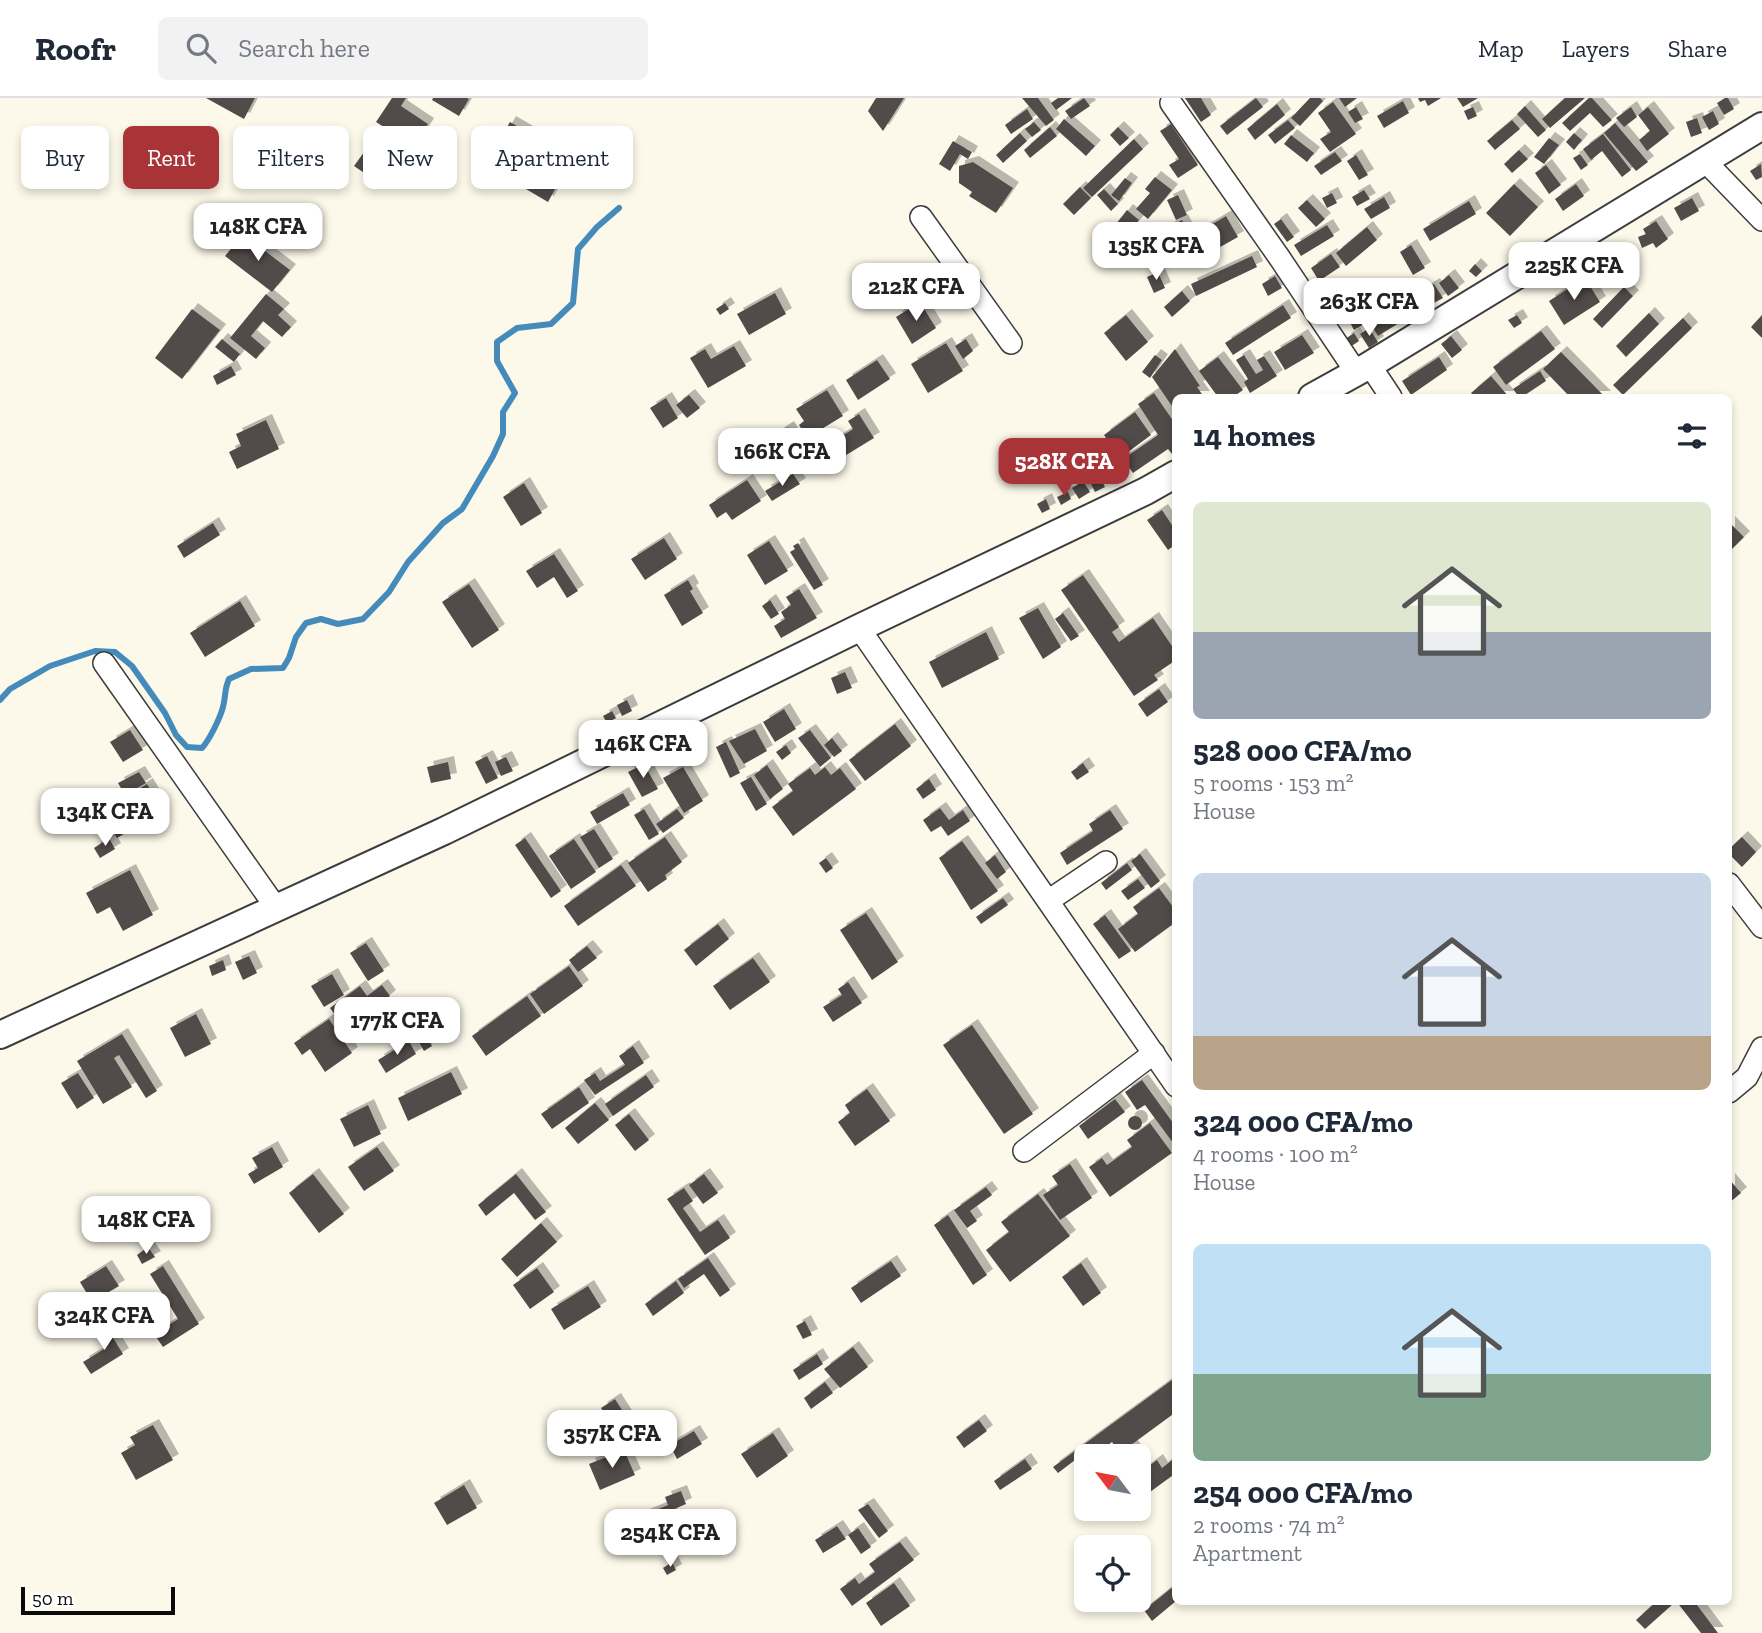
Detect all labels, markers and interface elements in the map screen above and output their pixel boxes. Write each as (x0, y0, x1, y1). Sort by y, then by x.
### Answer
search box (158, 17, 648, 80)
text: Roofr (35, 29, 116, 68)
icon: search (182, 29, 220, 67)
text: Search here (238, 32, 370, 64)
text: Map (1478, 34, 1524, 63)
text: Layers (1562, 34, 1630, 63)
text: Share (1668, 34, 1727, 63)
chip: Buy (21, 126, 109, 189)
chip: Rent (123, 126, 219, 189)
chip: Filters (233, 126, 349, 189)
chip: New (363, 126, 457, 189)
chip: Apartment (471, 126, 633, 189)
pin: 148K CFA (186, 204, 330, 263)
text: 148K CFA (210, 212, 306, 240)
pin: 135K CFA (1084, 222, 1228, 282)
text: 135K CFA (1108, 231, 1204, 259)
pin: 225K CFA (1502, 242, 1646, 302)
text: 225K CFA (1525, 251, 1623, 279)
pin: 212K CFA (844, 264, 988, 323)
text: 212K CFA (868, 272, 964, 300)
pin: 263K CFA (1297, 278, 1441, 338)
text: 263K CFA (1319, 287, 1419, 315)
icon: filters (1673, 417, 1711, 455)
text: 14 homes (1193, 418, 1316, 454)
pin: 166K CFA (710, 428, 854, 488)
text: 166K CFA (734, 437, 830, 465)
pin: 528K CFA (992, 438, 1136, 498)
text: 528K CFA (1015, 447, 1113, 475)
icon: home (1389, 548, 1515, 674)
pin: 146K CFA (571, 720, 715, 780)
text: 146K CFA (595, 729, 691, 757)
text: 528 000 CFA/mo (1193, 733, 1412, 769)
text: 5 rooms · 153 m² (1193, 769, 1354, 797)
pin: 134K CFA (33, 788, 177, 848)
text: 134K CFA (57, 797, 153, 825)
text: House (1193, 797, 1255, 825)
icon: home (1389, 919, 1515, 1045)
pin: 177K CFA (325, 998, 469, 1057)
text: 177K CFA (350, 1006, 444, 1034)
text: 324 000 CFA/mo (1193, 1104, 1413, 1140)
text: 4 rooms · 100 m² (1193, 1140, 1358, 1168)
text: House (1193, 1168, 1255, 1196)
pin: 148K CFA (74, 1196, 218, 1256)
text: 148K CFA (98, 1205, 194, 1233)
icon: home (1389, 1290, 1515, 1416)
pin: 324K CFA (32, 1292, 176, 1352)
text: 324K CFA (54, 1301, 154, 1329)
pin: 357K CFA (540, 1410, 684, 1470)
text: 357K CFA (563, 1419, 661, 1447)
north arrow (1074, 1444, 1152, 1521)
map controls (1074, 1444, 1151, 1612)
text: 254 000 CFA/mo (1193, 1475, 1413, 1511)
pin: 254K CFA (598, 1510, 742, 1569)
text: 2 rooms · 74 m² (1193, 1511, 1344, 1539)
text: 254K CFA (620, 1518, 720, 1546)
button: locate (1074, 1535, 1151, 1612)
text: Apartment (1193, 1539, 1302, 1567)
scale bar (21, 1584, 175, 1616)
text: 50 m (32, 1587, 73, 1610)

